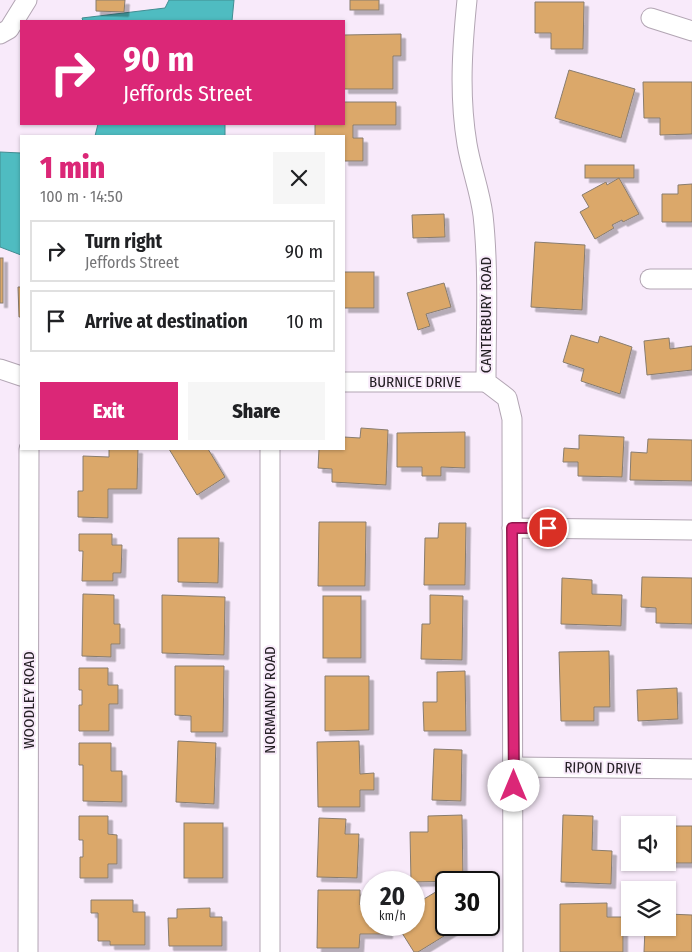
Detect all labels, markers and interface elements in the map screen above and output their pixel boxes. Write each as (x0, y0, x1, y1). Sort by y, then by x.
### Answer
text: 90 m (123, 38, 194, 80)
icon: right (40, 40, 105, 105)
text: Jeffords Street (123, 80, 252, 107)
text: 1 min (40, 150, 105, 186)
button: close (273, 152, 325, 204)
text: 100 m · 14:50 (40, 187, 123, 206)
text: Turn right (85, 230, 162, 253)
icon: right (42, 237, 70, 265)
text: 90 m (285, 240, 323, 263)
text: Jeffords Street (85, 253, 179, 272)
street label: CANTERBURY ROAD (477, 257, 495, 373)
icon: arrive (42, 307, 70, 335)
text: Arrive at destination (85, 310, 248, 333)
text: 10 m (287, 310, 323, 333)
street label: BURNICE DRIVE (369, 373, 461, 391)
button: Exit (40, 382, 178, 440)
button: Share (188, 382, 325, 440)
pin (527, 507, 569, 549)
icon: arrive (534, 514, 562, 542)
street label: NORMANDY ROAD (261, 646, 279, 754)
street label: WOODLEY ROAD (20, 651, 38, 749)
street label: RIPON DRIVE (564, 758, 642, 778)
position arrow (487, 759, 539, 811)
map controls (621, 816, 676, 936)
button: sound (621, 816, 676, 871)
speed limit sign: 30 (435, 871, 500, 936)
button: layers (621, 881, 676, 936)
text: 20 (380, 882, 405, 912)
text: km/h (379, 909, 406, 923)

